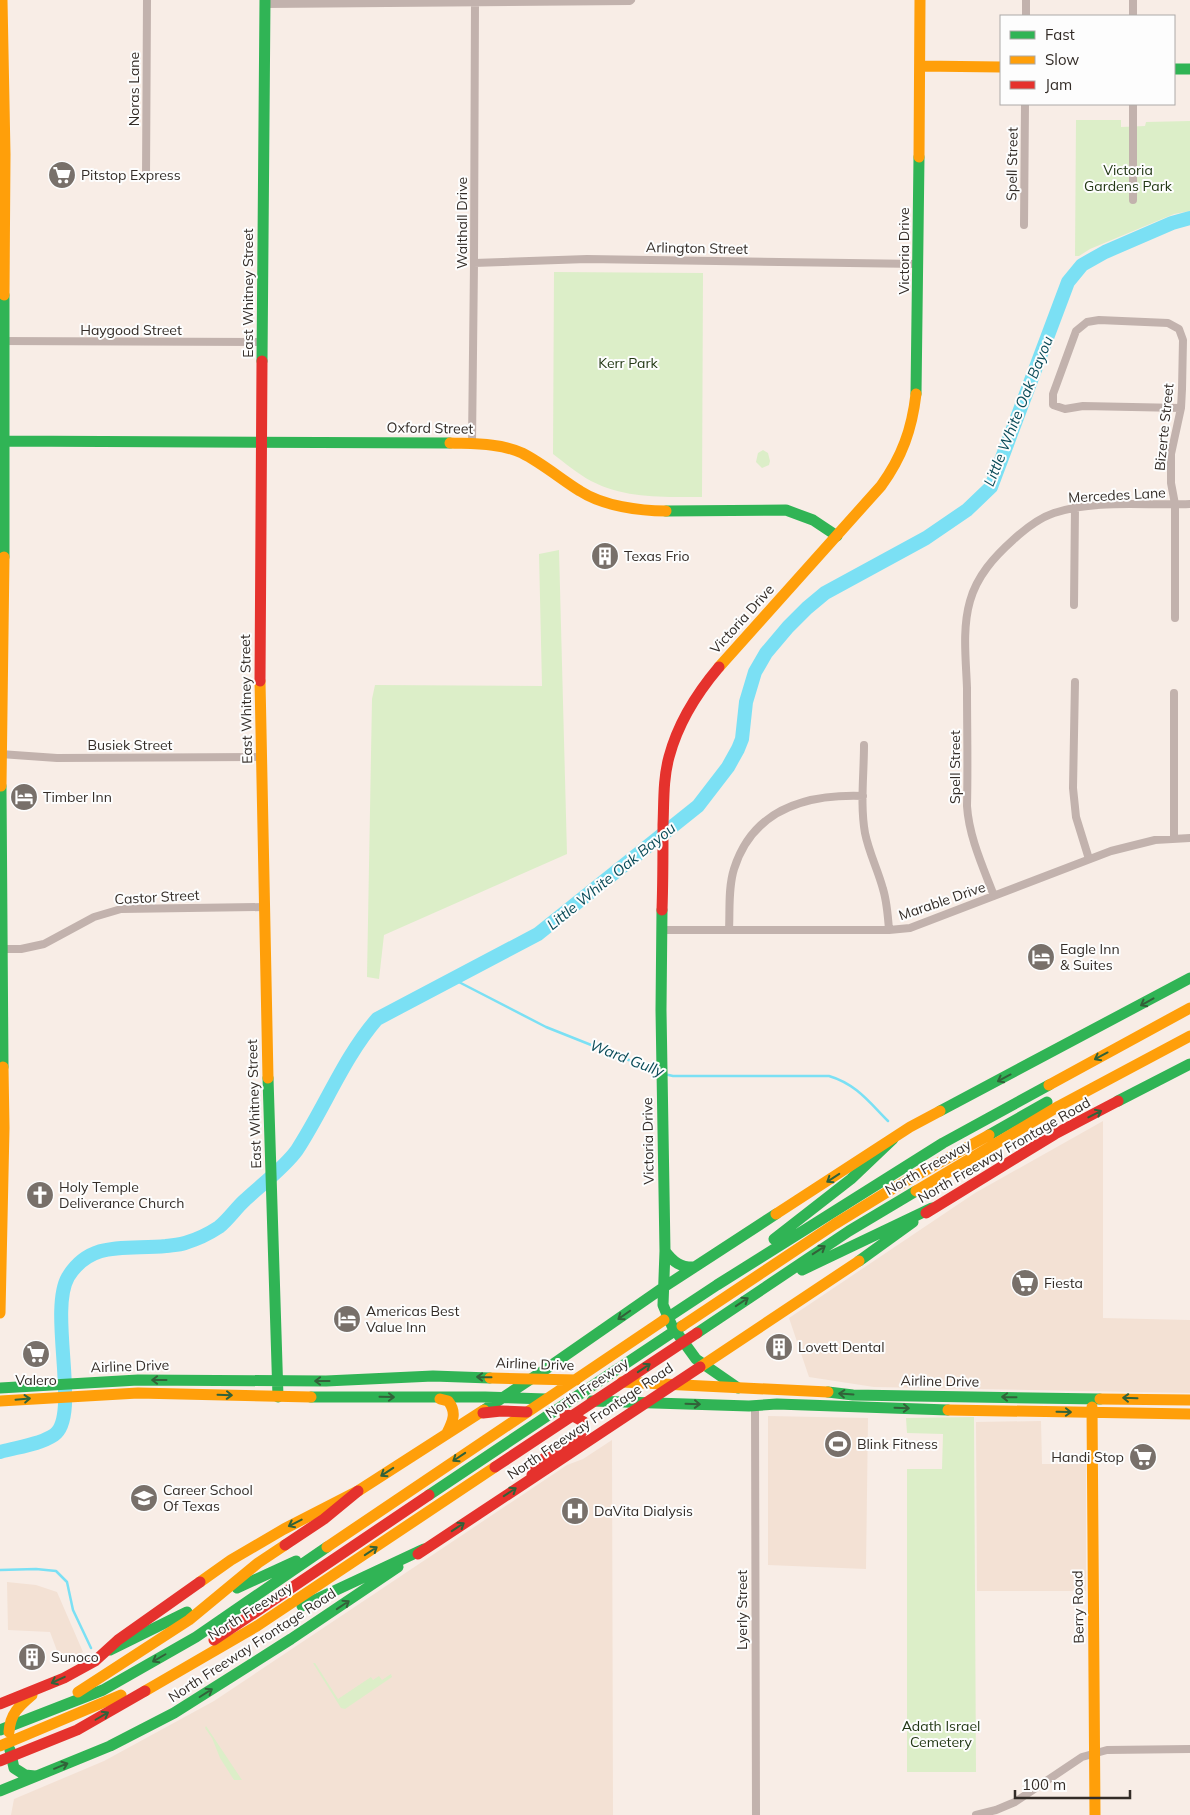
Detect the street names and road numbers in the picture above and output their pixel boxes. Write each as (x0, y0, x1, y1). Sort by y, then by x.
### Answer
street label: Noras Lane (125, 52, 143, 126)
street label: Spell Street (1002, 127, 1022, 201)
street label: Walthall Drive (453, 177, 471, 269)
street label: Victoria Drive (895, 207, 913, 295)
street label: East Whitney Street (239, 228, 257, 358)
street label: Arlington Street (646, 238, 748, 258)
street label: Haygood Street (80, 321, 182, 339)
street label: Bizerte Street (1150, 382, 1178, 472)
street label: Oxford Street (387, 418, 474, 438)
street label: Mercedes Lane (1068, 483, 1166, 507)
street label: Victoria Drive (706, 581, 778, 657)
street label: East Whitney Street (236, 634, 256, 764)
street label: Spell Street (946, 730, 964, 804)
street label: Busiek Street (87, 736, 173, 754)
street label: Marable Drive (896, 878, 988, 924)
street label: Castor Street (114, 886, 200, 908)
street label: East Whitney Street (243, 1039, 265, 1169)
street label: North Freeway Frontage Road (915, 1094, 1093, 1206)
street label: Victoria Drive (638, 1097, 658, 1185)
street label: North Freeway (882, 1136, 974, 1198)
street label: North Freeway (542, 1353, 632, 1422)
street label: Airline Drive (495, 1354, 575, 1374)
street label: Airline Drive (90, 1356, 170, 1376)
street label: North Freeway Frontage Road (504, 1359, 676, 1483)
street label: Airline Drive (901, 1371, 979, 1391)
street label: Lyerly Street (733, 1570, 751, 1650)
street label: Berry Road (1068, 1570, 1088, 1644)
street label: North Freeway (204, 1578, 296, 1644)
street label: North Freeway Frontage Road (165, 1584, 339, 1706)

